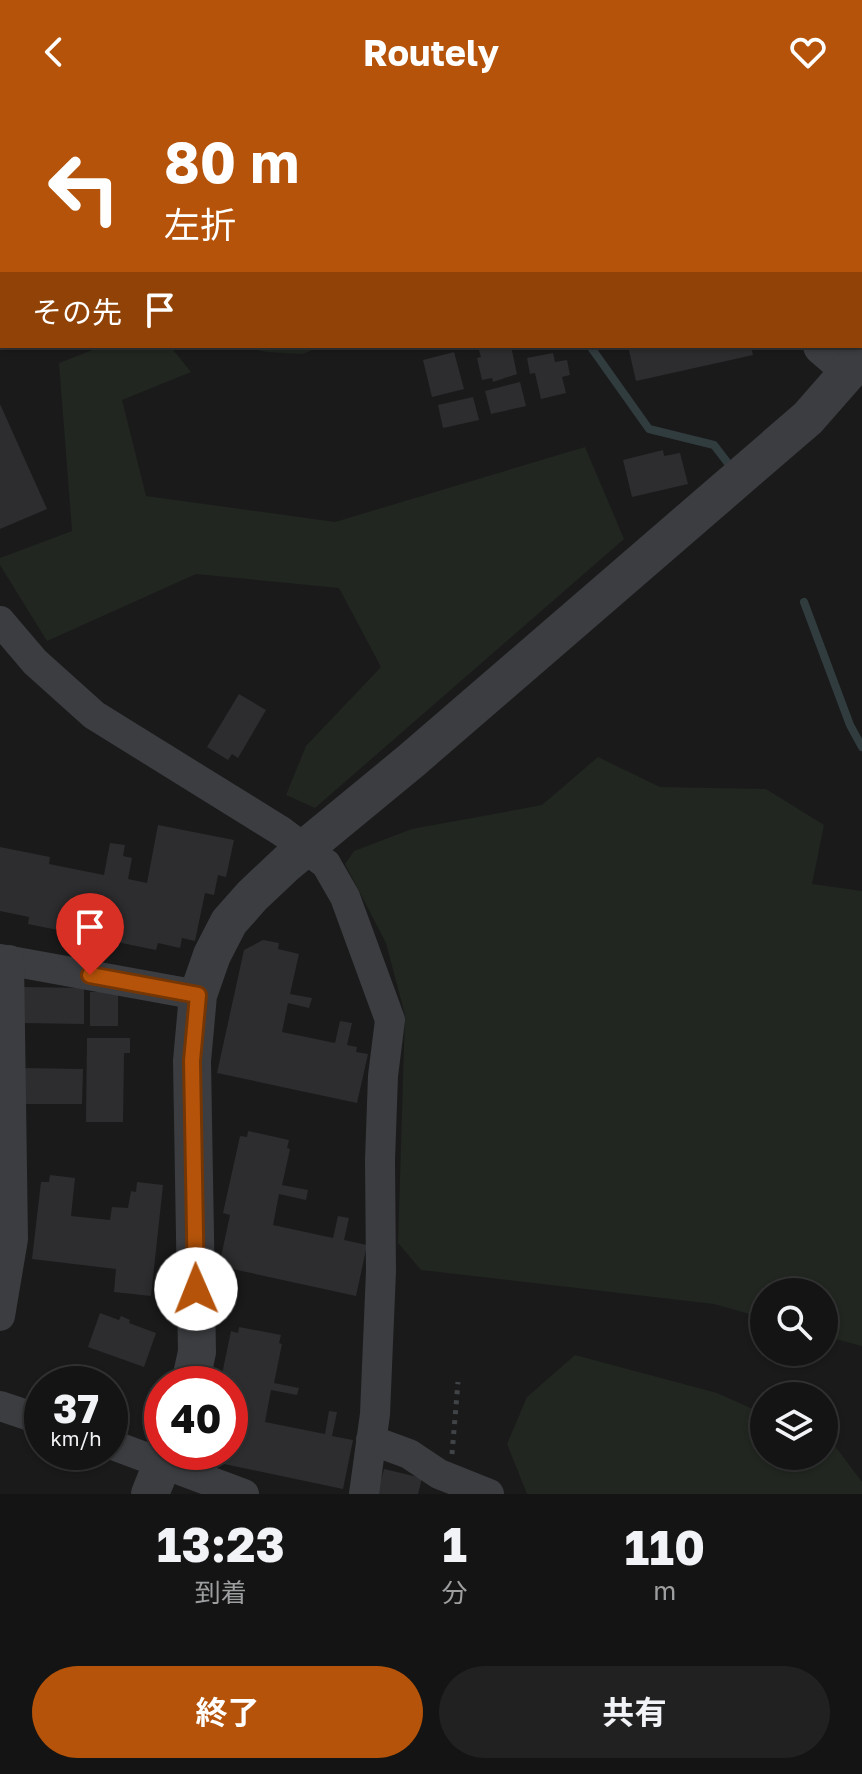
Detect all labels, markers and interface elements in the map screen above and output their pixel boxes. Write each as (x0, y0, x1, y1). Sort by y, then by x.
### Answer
icon: back (32, 30, 76, 74)
icon: heart (786, 30, 830, 74)
text: Routely (363, 31, 499, 74)
text: 80 m (164, 128, 299, 195)
icon: left (32, 136, 136, 240)
text: 左折 (164, 203, 236, 246)
icon: arrive (138, 288, 182, 332)
text: その先 (32, 294, 122, 330)
pin (56, 893, 124, 975)
icon: arrive (68, 905, 112, 949)
position arrow (154, 1247, 238, 1331)
map controls (750, 1278, 838, 1470)
button: search (750, 1278, 838, 1366)
speed limit sign: 40 (144, 1366, 248, 1470)
button: layers (750, 1382, 838, 1470)
text: 37 (53, 1384, 99, 1432)
text: km/h (51, 1426, 101, 1450)
text: 13:23 (157, 1515, 285, 1573)
text: 1 (442, 1515, 467, 1573)
text: 110 (624, 1518, 705, 1576)
text: m (653, 1575, 676, 1606)
text: 到着 (195, 1577, 247, 1608)
text: 分 (442, 1577, 468, 1608)
button: 終了 (32, 1666, 423, 1758)
button: 共有 (439, 1666, 830, 1758)

